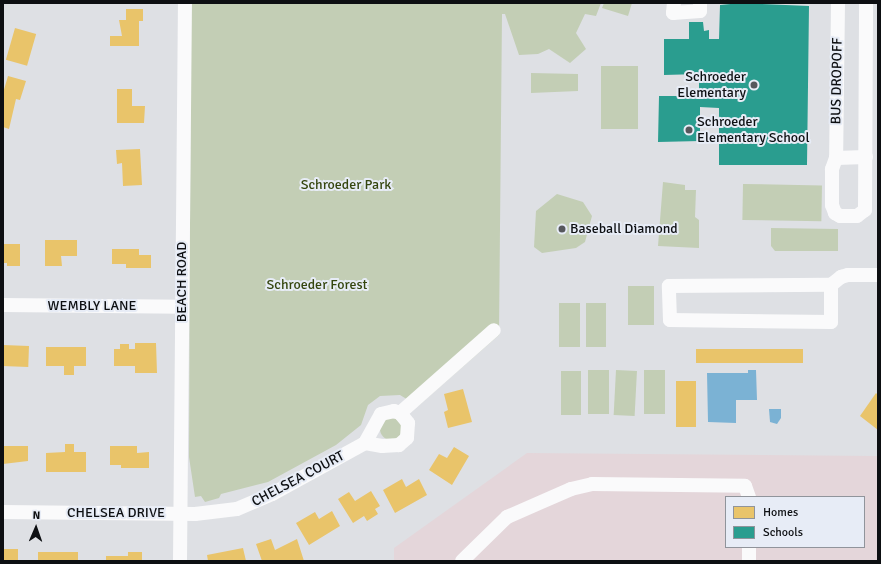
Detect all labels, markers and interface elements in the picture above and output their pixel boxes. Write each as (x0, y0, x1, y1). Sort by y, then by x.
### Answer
street label: BUS DROPOFF (828, 37, 846, 125)
place label: Schroeder Elementary (677, 69, 746, 102)
marker: Schroeder Elementary (749, 80, 759, 90)
place label: Schroeder Elementary School (697, 114, 810, 146)
marker: Schroeder Elementary School (684, 125, 694, 135)
park label: Schroeder Park (301, 177, 391, 193)
place label: Baseball Diamond (570, 221, 678, 237)
marker: Baseball Diamond (557, 224, 567, 234)
street label: BEACH ROAD (174, 242, 190, 322)
park label: Schroeder Forest (267, 277, 367, 293)
street label: WEMBLY LANE (48, 298, 136, 314)
street label: CHELSEA COURT (249, 448, 347, 510)
legend (725, 496, 865, 548)
street label: CHELSEA DRIVE (67, 505, 165, 521)
text: Homes (763, 505, 798, 520)
north arrow (16, 508, 56, 548)
text: N (32, 509, 40, 522)
text: Schools (763, 525, 803, 540)

